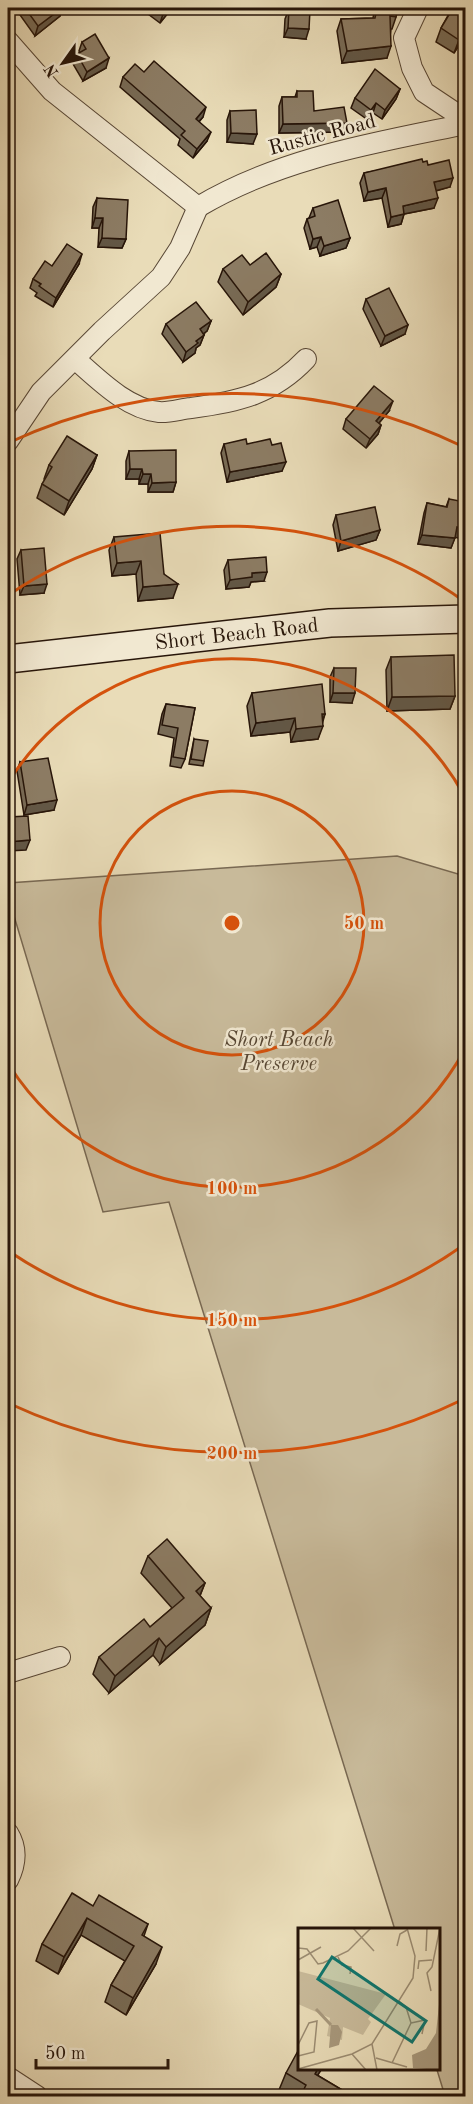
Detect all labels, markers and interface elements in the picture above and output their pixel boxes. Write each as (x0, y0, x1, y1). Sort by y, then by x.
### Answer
north arrow (33, 33, 93, 93)
text: N (42, 60, 62, 80)
street label: Rustic Road (266, 111, 378, 160)
street label: Short Beach Road (154, 615, 320, 655)
centre of rings (222, 913, 242, 933)
text: 50 m (344, 915, 384, 933)
park label: Short Beach Preserve (224, 1030, 334, 1075)
text: 100 m (207, 1180, 257, 1198)
text: 150 m (207, 1312, 257, 1330)
text: 200 m (207, 1445, 257, 1463)
inset map (298, 1928, 440, 2071)
scale bar (36, 2032, 168, 2070)
text: 50 m (45, 2045, 85, 2063)

